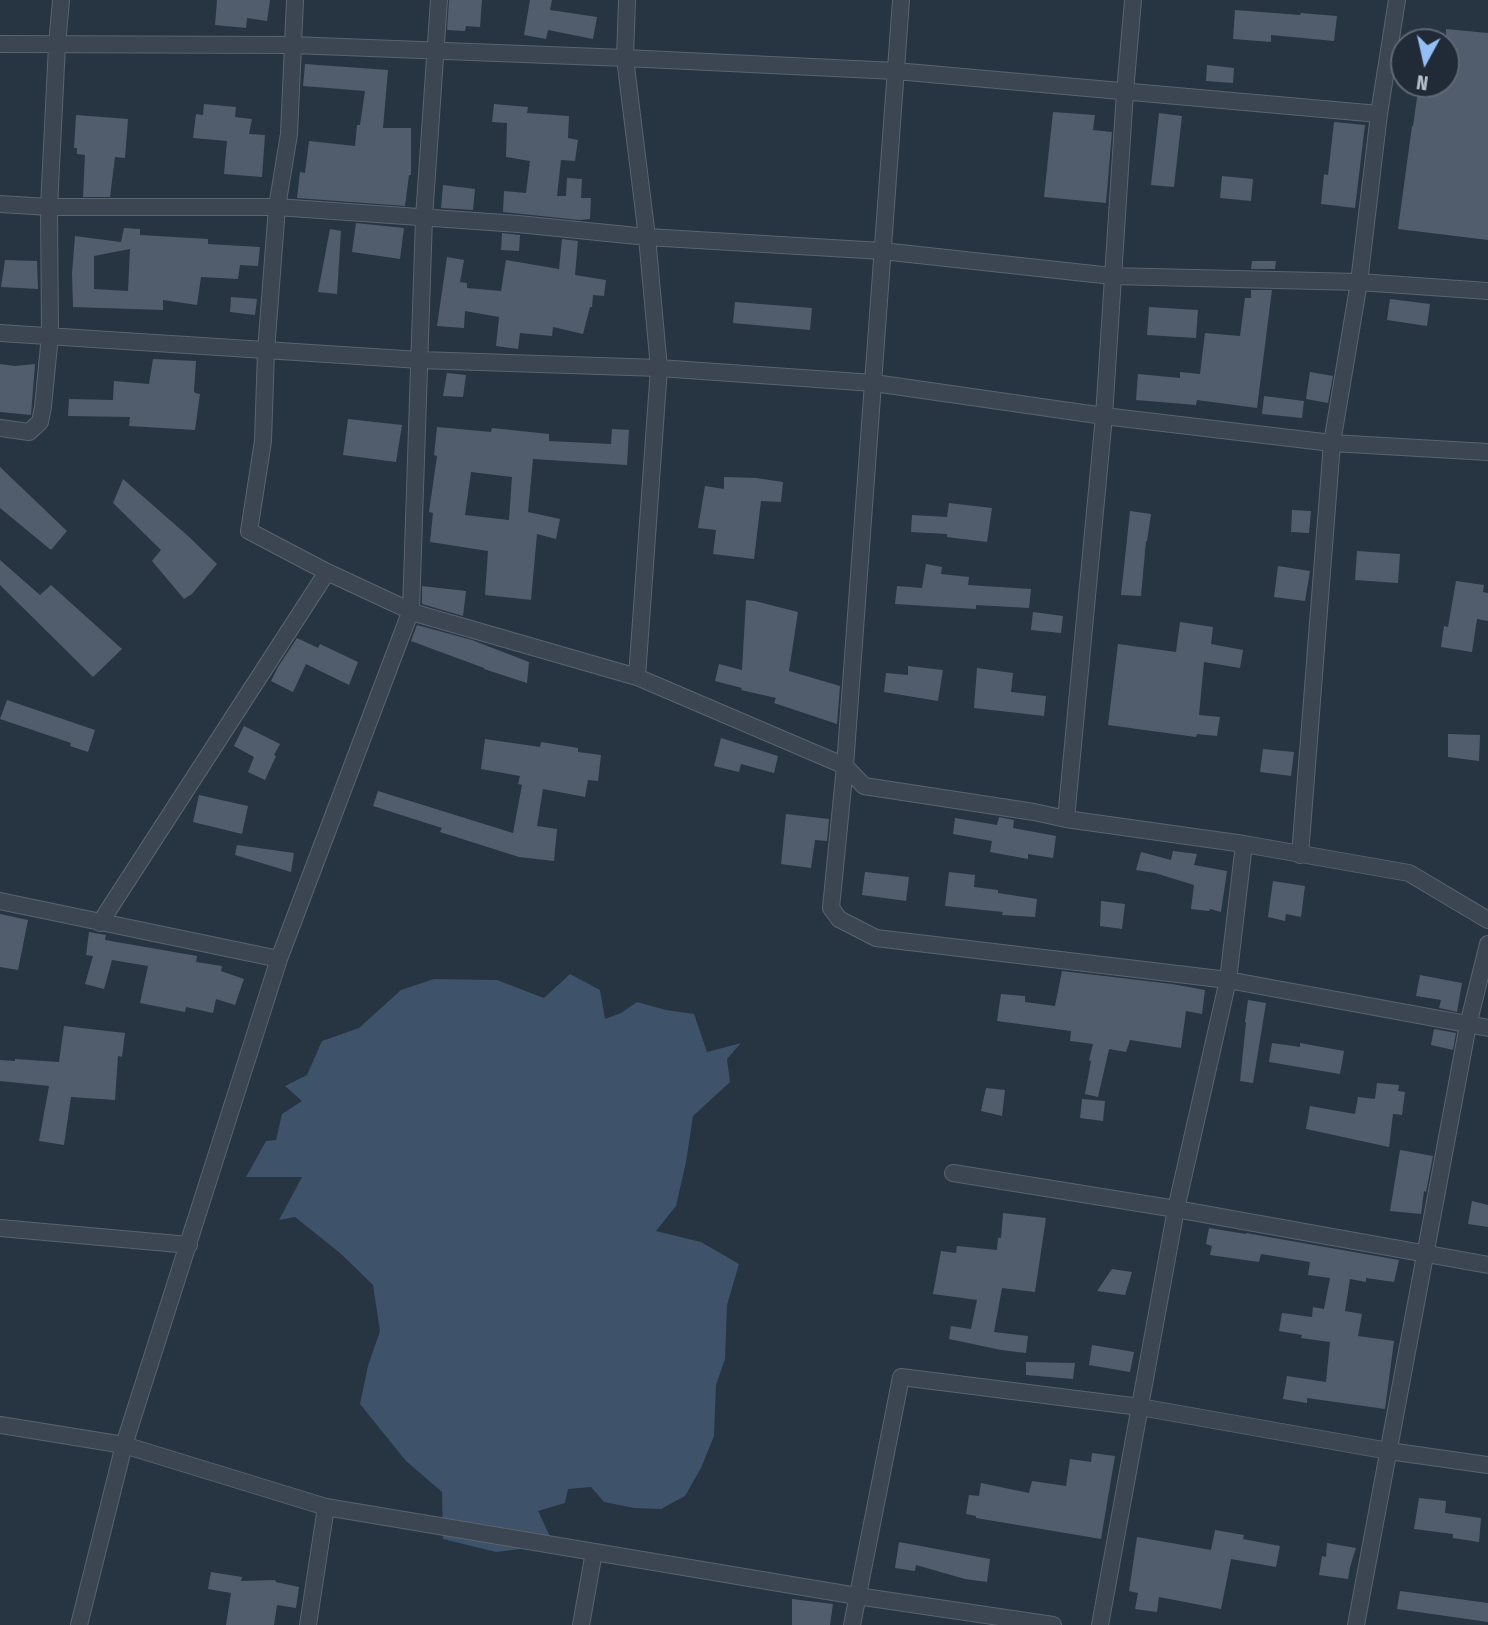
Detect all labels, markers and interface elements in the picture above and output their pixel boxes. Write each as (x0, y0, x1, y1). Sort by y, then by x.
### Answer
north arrow (1390, 28, 1460, 98)
text: N (1415, 70, 1430, 94)

